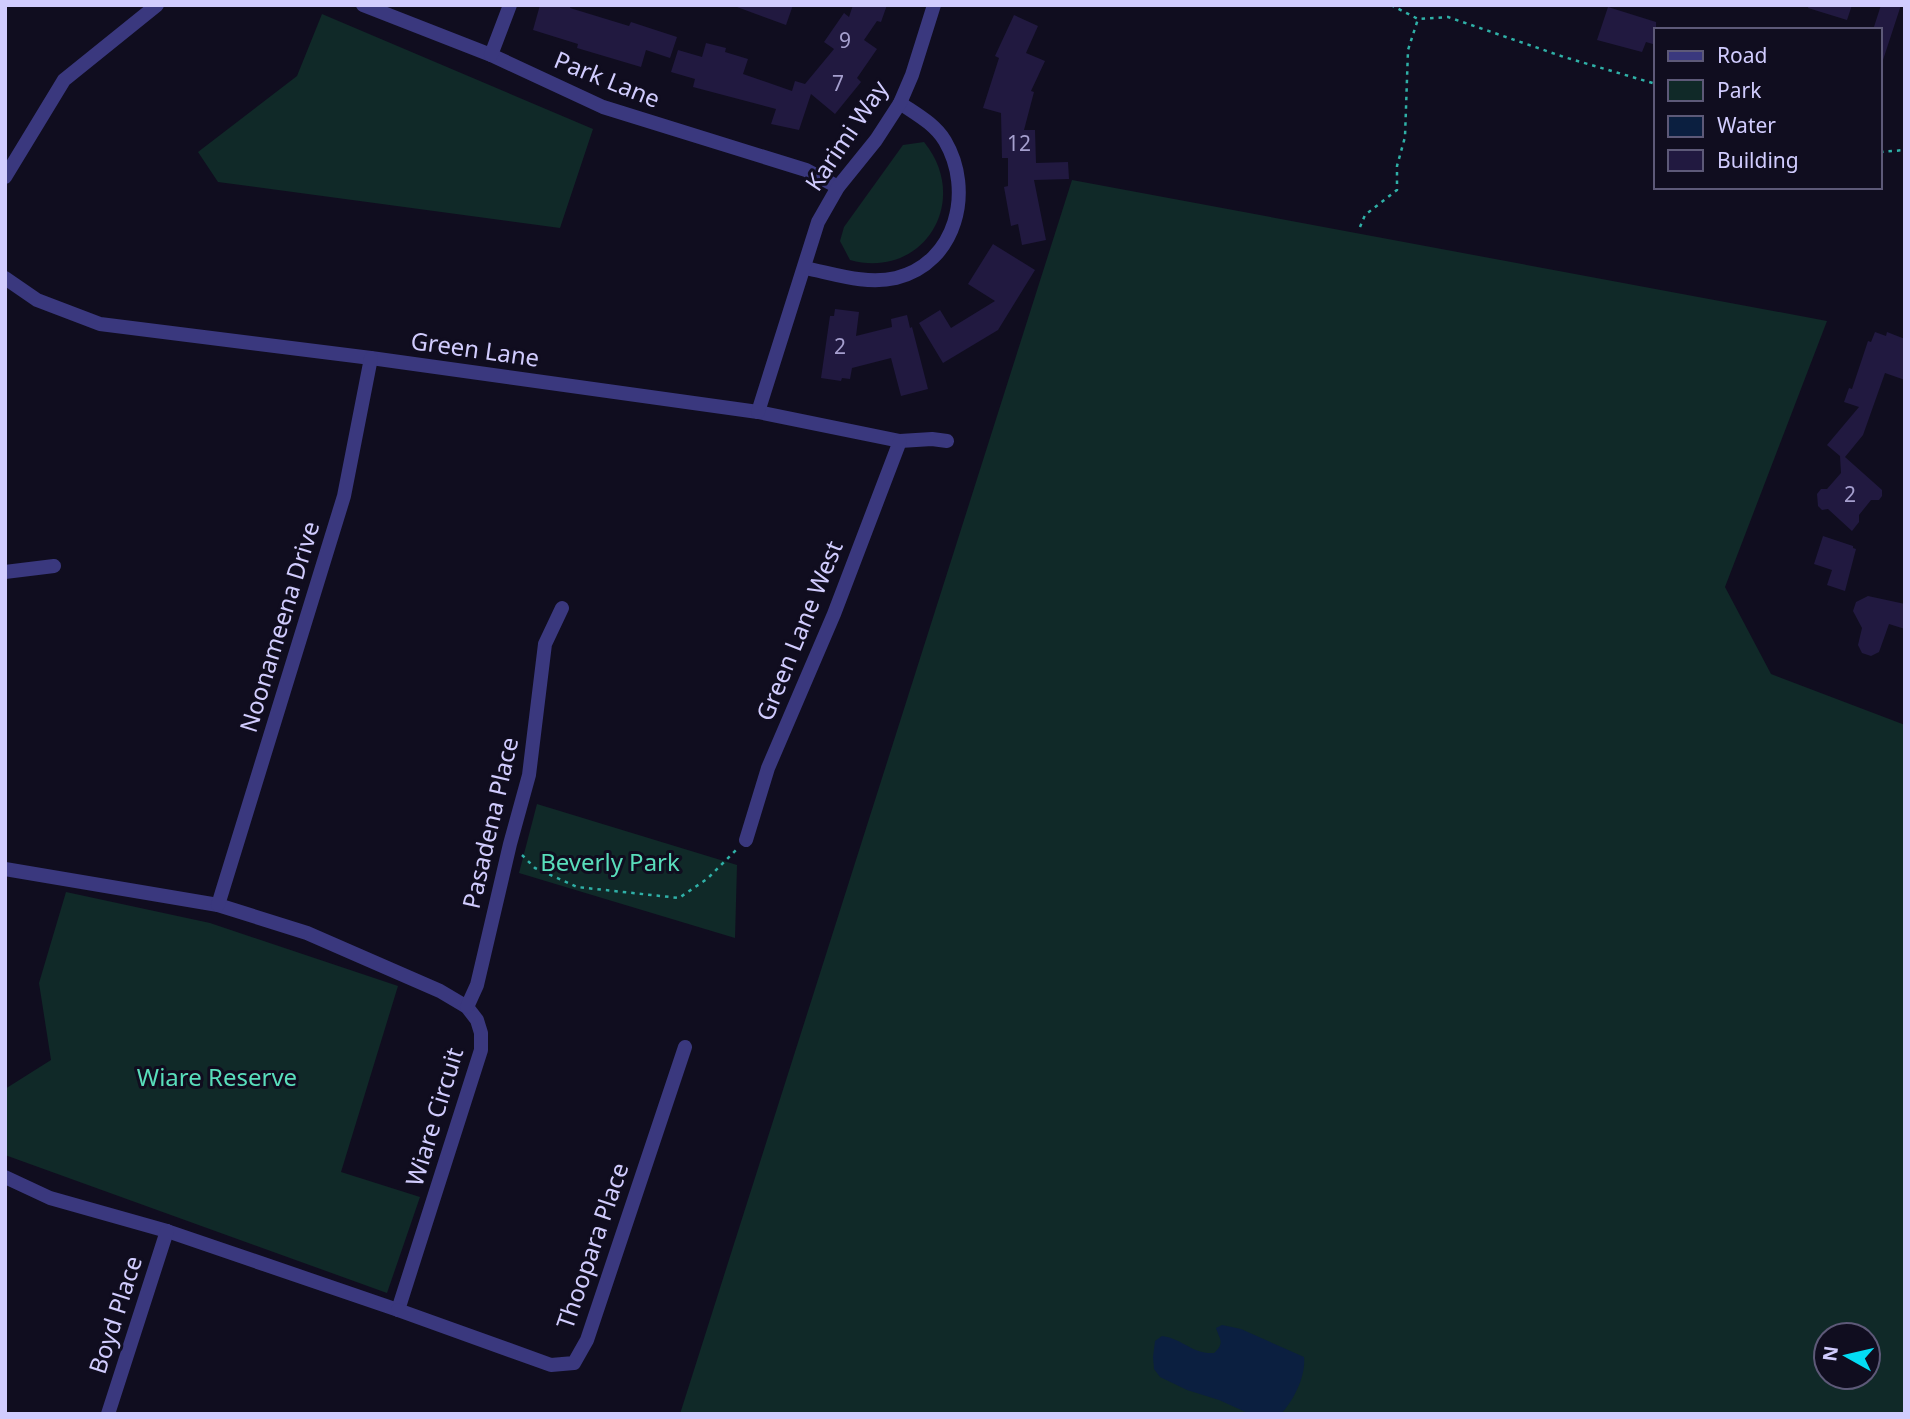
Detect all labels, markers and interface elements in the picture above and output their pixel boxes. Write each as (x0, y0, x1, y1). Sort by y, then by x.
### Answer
house number: 9 (839, 26, 851, 54)
legend (1654, 28, 1882, 189)
text: Road (1717, 41, 1767, 69)
street label: Park Lane (550, 42, 665, 115)
house number: 7 (832, 69, 844, 97)
street label: Karimi Way (797, 73, 895, 197)
text: Park (1717, 76, 1762, 104)
text: Water (1717, 111, 1776, 139)
house number: 12 (1007, 129, 1031, 157)
text: Building (1717, 146, 1799, 174)
street label: Green Lane (409, 323, 542, 374)
house number: 2 (834, 332, 846, 360)
house number: 2 (1844, 480, 1856, 508)
street label: Noonameena Drive (231, 517, 326, 736)
street label: Green Lane West (747, 535, 850, 725)
street label: Pasadena Place (454, 734, 525, 912)
park label: Beverly Park (540, 845, 680, 878)
street label: Wiare Circuit (397, 1043, 470, 1190)
park label: Wiare Reserve (137, 1060, 297, 1093)
street label: Thoopara Place (548, 1158, 635, 1333)
street label: Boyd Place (80, 1251, 149, 1378)
north arrow (1812, 1321, 1882, 1391)
text: N (1816, 1344, 1844, 1363)

